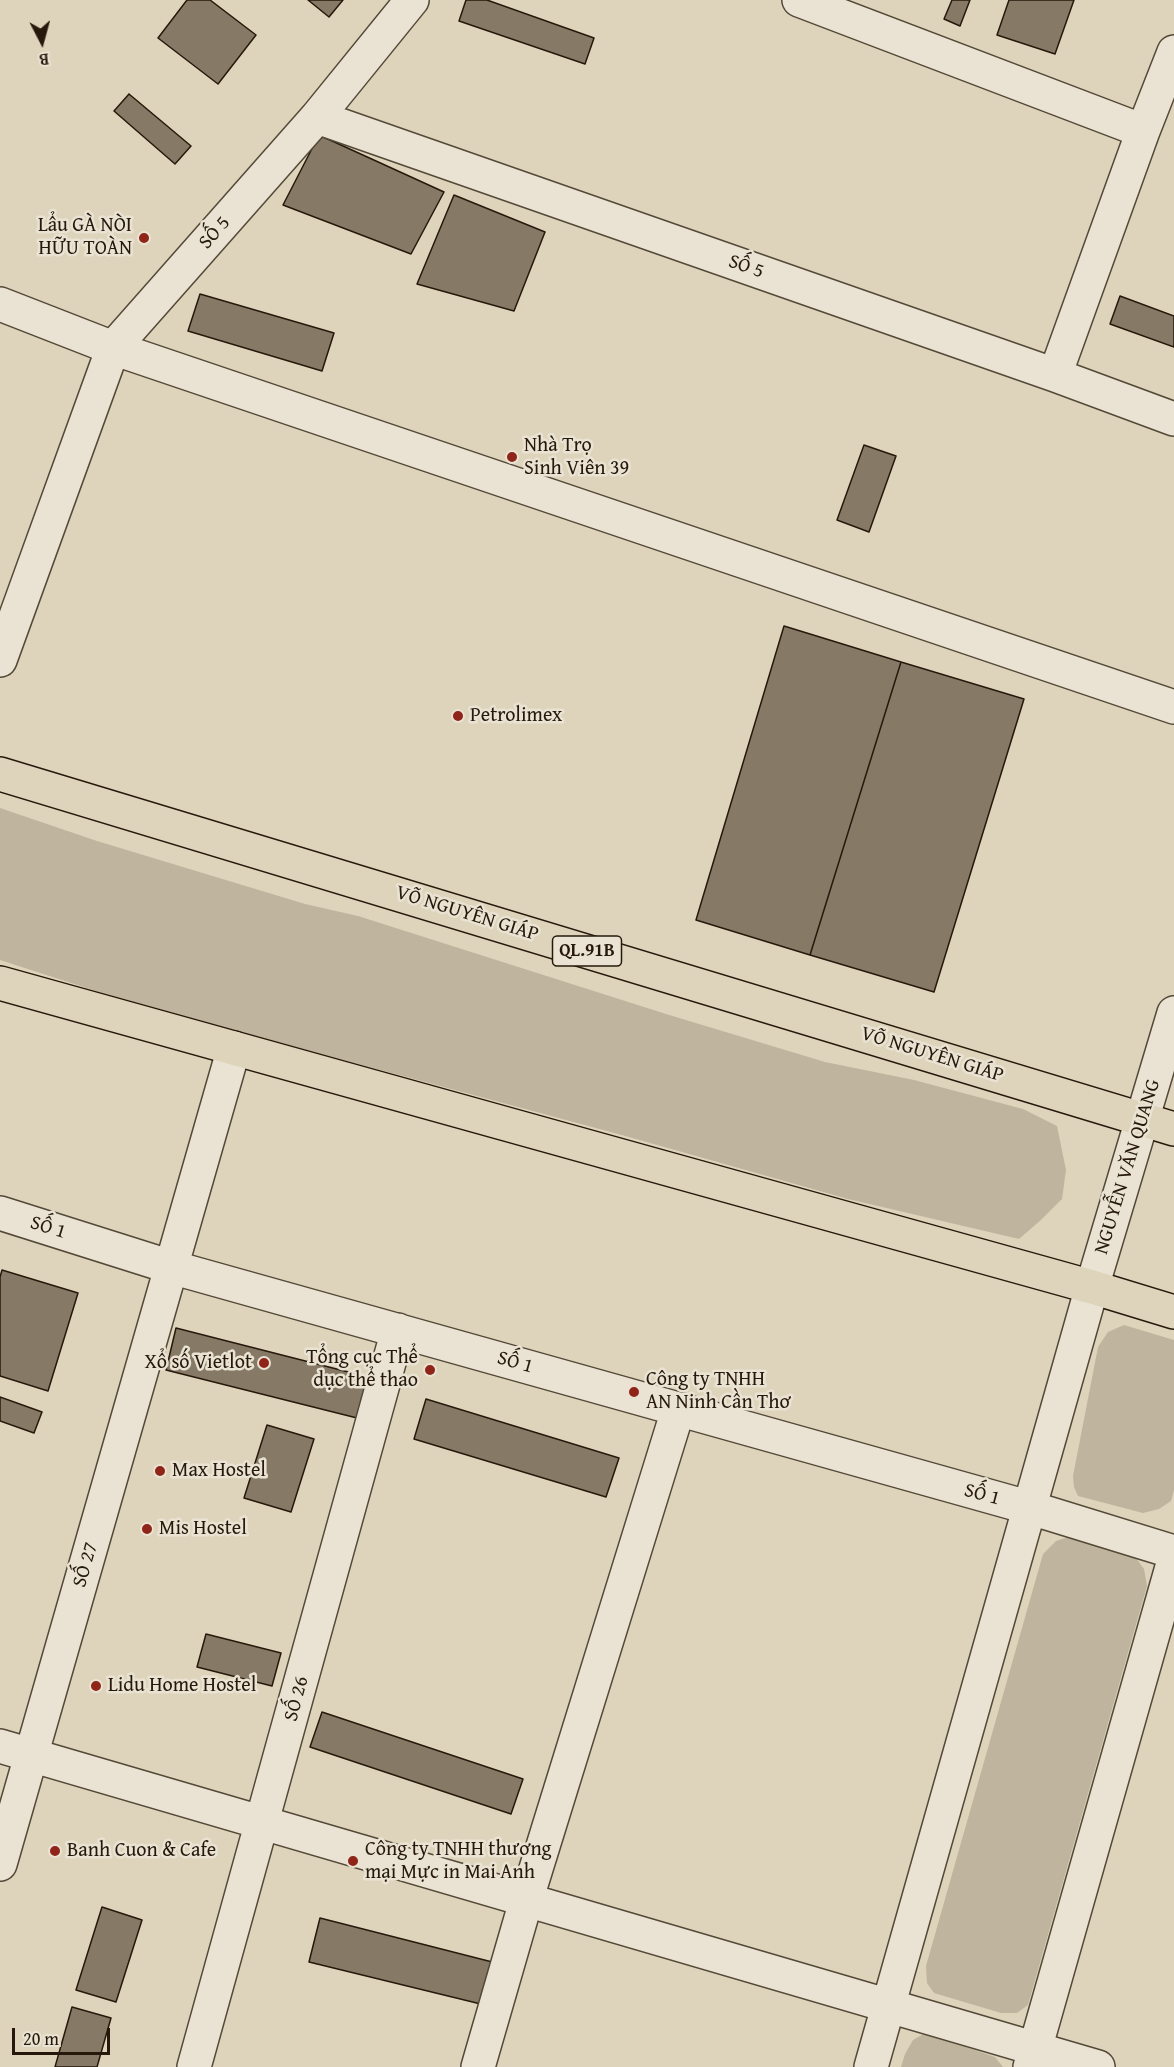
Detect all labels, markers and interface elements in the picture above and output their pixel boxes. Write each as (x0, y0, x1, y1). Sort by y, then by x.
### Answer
north arrow (12, 12, 72, 72)
text: B (38, 47, 50, 72)
street label: SỐ 5 (194, 212, 236, 254)
place label: Lẩu GÀ NÒI HỮU TOÀN (38, 214, 132, 261)
marker: Lẩu GÀ NÒI HỮU TOÀN (137, 231, 151, 245)
street label: SỐ 5 (725, 250, 767, 284)
place label: Nhà Trọ Sinh Viên 39 (524, 434, 629, 481)
marker: Nhà Trọ Sinh Viên 39 (505, 450, 519, 464)
place label: Petrolimex (470, 704, 562, 728)
marker: Petrolimex (451, 709, 465, 723)
street label: VÕ NGUYÊN GIÁP (393, 881, 541, 947)
road number: QL.91B (552, 936, 622, 966)
street label: VÕ NGUYÊN GIÁP (858, 1022, 1006, 1088)
street label: NGUYỄN VĂN QUANG (1090, 1077, 1166, 1257)
street label: SỐ 1 (27, 1211, 69, 1245)
place label: Tổng cục Thể dục thể thao (306, 1346, 418, 1393)
street label: SỐ 1 (494, 1347, 536, 1379)
place label: Xổ số Vietlot (144, 1351, 252, 1375)
marker: Xổ số Vietlot (257, 1356, 271, 1370)
marker: Tổng cục Thể dục thể thao (423, 1363, 437, 1377)
place label: Công ty TNHH AN Ninh Cần Thơ (646, 1368, 791, 1415)
marker: Công ty TNHH AN Ninh Cần Thơ (627, 1385, 641, 1399)
place label: Max Hostel (172, 1459, 266, 1483)
marker: Max Hostel (153, 1464, 167, 1478)
street label: SỐ 1 (962, 1479, 1002, 1511)
place label: Mis Hostel (159, 1517, 247, 1541)
marker: Mis Hostel (140, 1522, 154, 1536)
street label: SỐ 27 (68, 1540, 104, 1590)
place label: Lidu Home Hostel (108, 1674, 256, 1698)
street label: SỐ 26 (280, 1674, 314, 1724)
marker: Lidu Home Hostel (89, 1679, 103, 1693)
place label: Công ty TNHH thương mại Mực in Mai Anh (365, 1838, 552, 1885)
place label: Banh Cuon & Cafe (67, 1839, 216, 1863)
marker: Banh Cuon & Cafe (48, 1844, 62, 1858)
marker: Công ty TNHH thương mại Mực in Mai Anh (346, 1854, 360, 1868)
scale bar (15, 2016, 112, 2054)
text: 20 m (23, 2025, 59, 2052)

